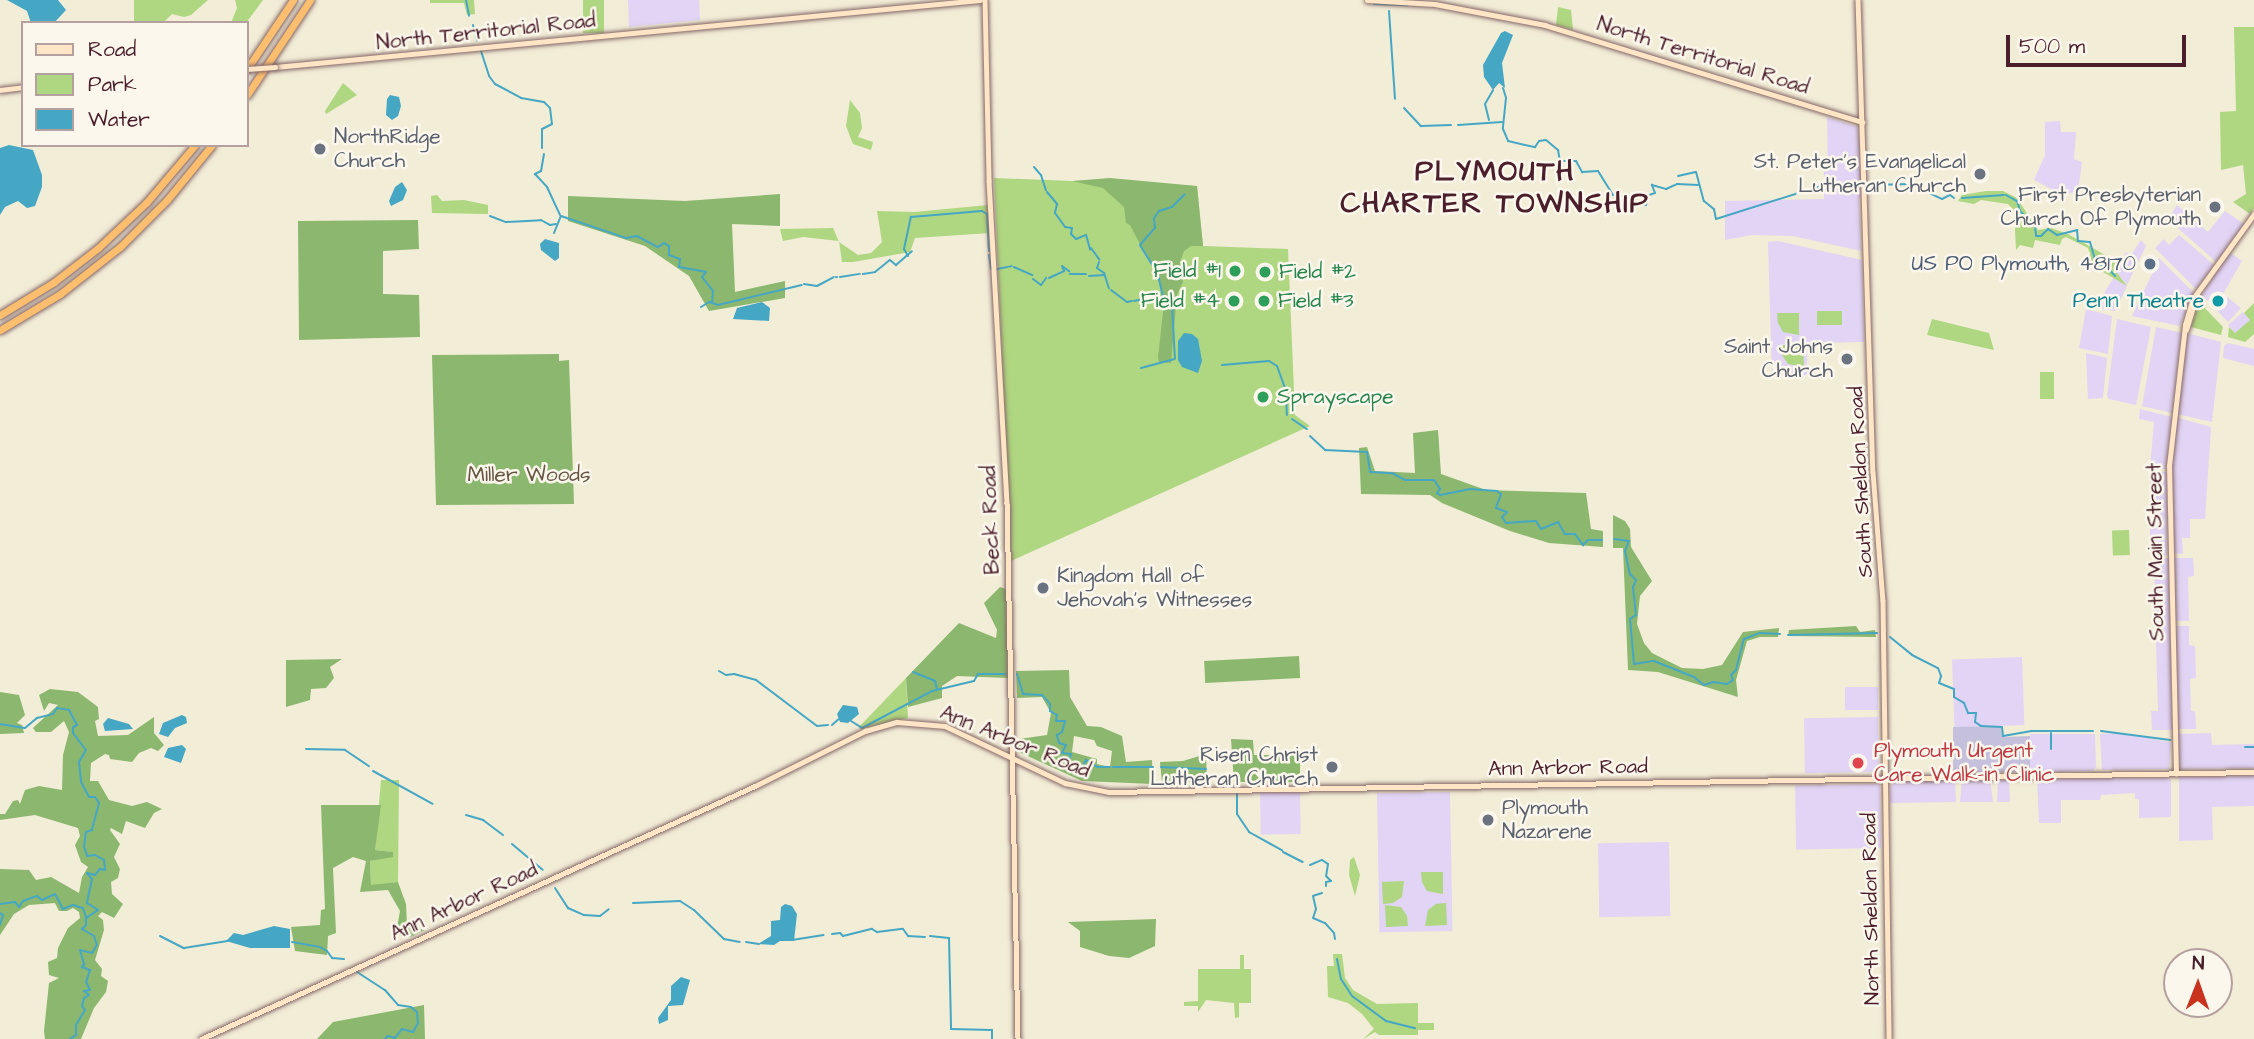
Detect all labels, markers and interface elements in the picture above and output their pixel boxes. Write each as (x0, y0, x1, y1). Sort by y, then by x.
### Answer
street label: North Territorial Road (375, 8, 597, 56)
street label: North Territorial Road (1594, 12, 1812, 100)
legend (21, 21, 248, 147)
scale bar (2009, 21, 2189, 65)
text: 500 m (2019, 32, 2085, 61)
text: Road (88, 35, 136, 64)
text: Park (88, 70, 137, 99)
text: Water (88, 105, 150, 134)
place label: NorthRidge Church (334, 124, 441, 174)
marker: NorthRidge Church (312, 141, 328, 157)
place label: St. Peter's Evangelical Lutheran Church (1754, 149, 1966, 199)
district label: PLYMOUTH CHARTER TOWNSHIP (1343, 155, 1647, 221)
marker: St. Peter's Evangelical Lutheran Church (1972, 166, 1988, 182)
place label: First Presbyterian Church Of Plymouth (2001, 182, 2201, 232)
marker: First Presbyterian Church Of Plymouth (2207, 199, 2223, 215)
place label: US PO Plymouth, 48170 (1912, 251, 2136, 277)
marker: US PO Plymouth, 48170 (2142, 256, 2158, 272)
place label: Field #1 (1153, 258, 1221, 284)
place label: Field #2 (1279, 259, 1356, 285)
marker: Field #1 (1227, 263, 1243, 279)
marker: Field #2 (1257, 264, 1273, 280)
place label: Field #4 (1141, 288, 1220, 314)
place label: Field #3 (1278, 288, 1354, 314)
place label: Penn Theatre (2073, 288, 2204, 314)
marker: Field #4 (1226, 293, 1242, 309)
marker: Field #3 (1256, 293, 1272, 309)
marker: Penn Theatre (2210, 293, 2226, 309)
place label: Saint Johns Church (1724, 334, 1833, 384)
marker: Saint Johns Church (1839, 351, 1855, 367)
place label: Sprayscape (1277, 384, 1394, 410)
street label: South Sheldon Road (1843, 386, 1879, 578)
marker: Sprayscape (1255, 389, 1271, 405)
park label: Miller Woods (467, 462, 591, 488)
street label: South Main Street (2142, 463, 2170, 641)
street label: Beck Road (977, 465, 1005, 575)
place label: Kingdom Hall of Jehovah's Witnesses (1057, 563, 1252, 613)
marker: Kingdom Hall of Jehovah's Witnesses (1035, 580, 1051, 596)
street label: Ann Arbor Road (936, 700, 1094, 784)
place label: Plymouth Urgent Care Walk-in Clinic (1874, 738, 2054, 788)
place label: Risen Christ Lutheran Church (1150, 742, 1318, 792)
marker: Plymouth Urgent Care Walk-in Clinic (1848, 753, 1868, 773)
street label: Ann Arbor Road (1488, 754, 1648, 782)
marker: Risen Christ Lutheran Church (1324, 759, 1340, 775)
place label: Plymouth Nazarene (1502, 795, 1592, 845)
marker: Plymouth Nazarene (1480, 812, 1496, 828)
street label: North Sheldon Road (1857, 813, 1885, 1005)
street label: Ann Arbor Road (386, 857, 542, 947)
north arrow (2163, 948, 2233, 1018)
text: N (2192, 950, 2205, 977)

